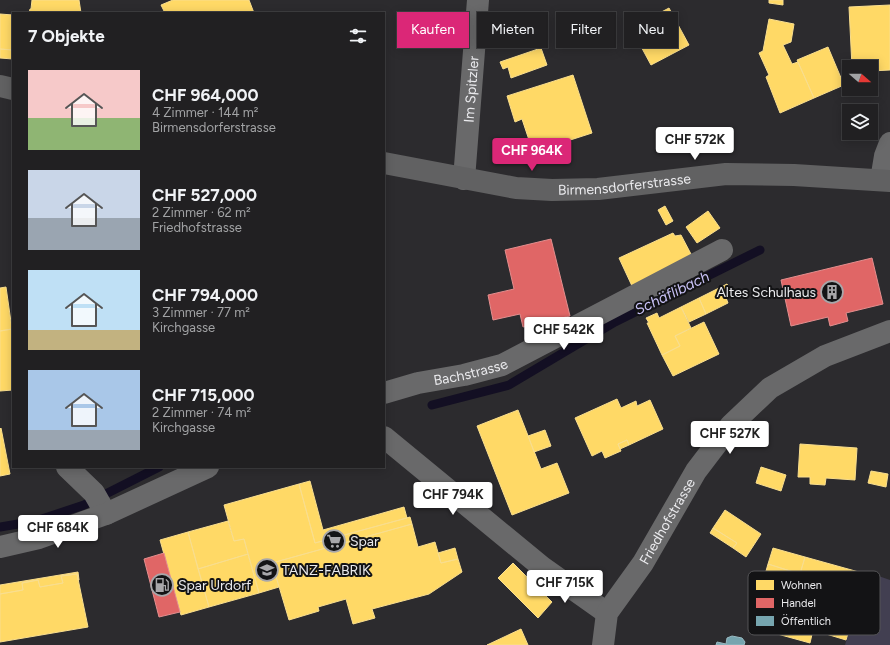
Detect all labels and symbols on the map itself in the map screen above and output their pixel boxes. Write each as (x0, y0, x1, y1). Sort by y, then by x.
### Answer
street label: Im Spitzler (460, 55, 482, 123)
north arrow (842, 60, 878, 96)
pin: CHF 572K (654, 127, 736, 161)
pin: CHF 964K (491, 138, 573, 172)
street label: Birmensdorferstrasse (558, 170, 692, 198)
water label: Schäflibach (632, 267, 712, 319)
building icon: Altes Schulhaus (819, 279, 845, 305)
place label: Altes Schulhaus (716, 284, 816, 301)
pin: CHF 542K (523, 317, 605, 351)
street label: Bachstrasse (432, 355, 511, 389)
pin: CHF 527K (689, 421, 771, 455)
street label: Friedhofstrasse (635, 475, 699, 567)
pin: CHF 794K (412, 482, 494, 516)
pin: CHF 684K (17, 515, 99, 549)
supermarket icon: Spar (321, 528, 347, 554)
place label: Spar (350, 533, 379, 550)
school or university icon: TANZ-FABRIK (254, 557, 280, 583)
place label: TANZ-FABRIK (282, 562, 371, 579)
pin: CHF 715K (524, 570, 606, 604)
legend (748, 571, 880, 635)
fuel station icon: Spar Urdorf (149, 572, 175, 598)
place label: Spar Urdorf (178, 577, 252, 594)
text: Wohnen (781, 579, 822, 592)
text: Handel (781, 597, 816, 610)
text: Öffentlich (781, 614, 831, 628)

